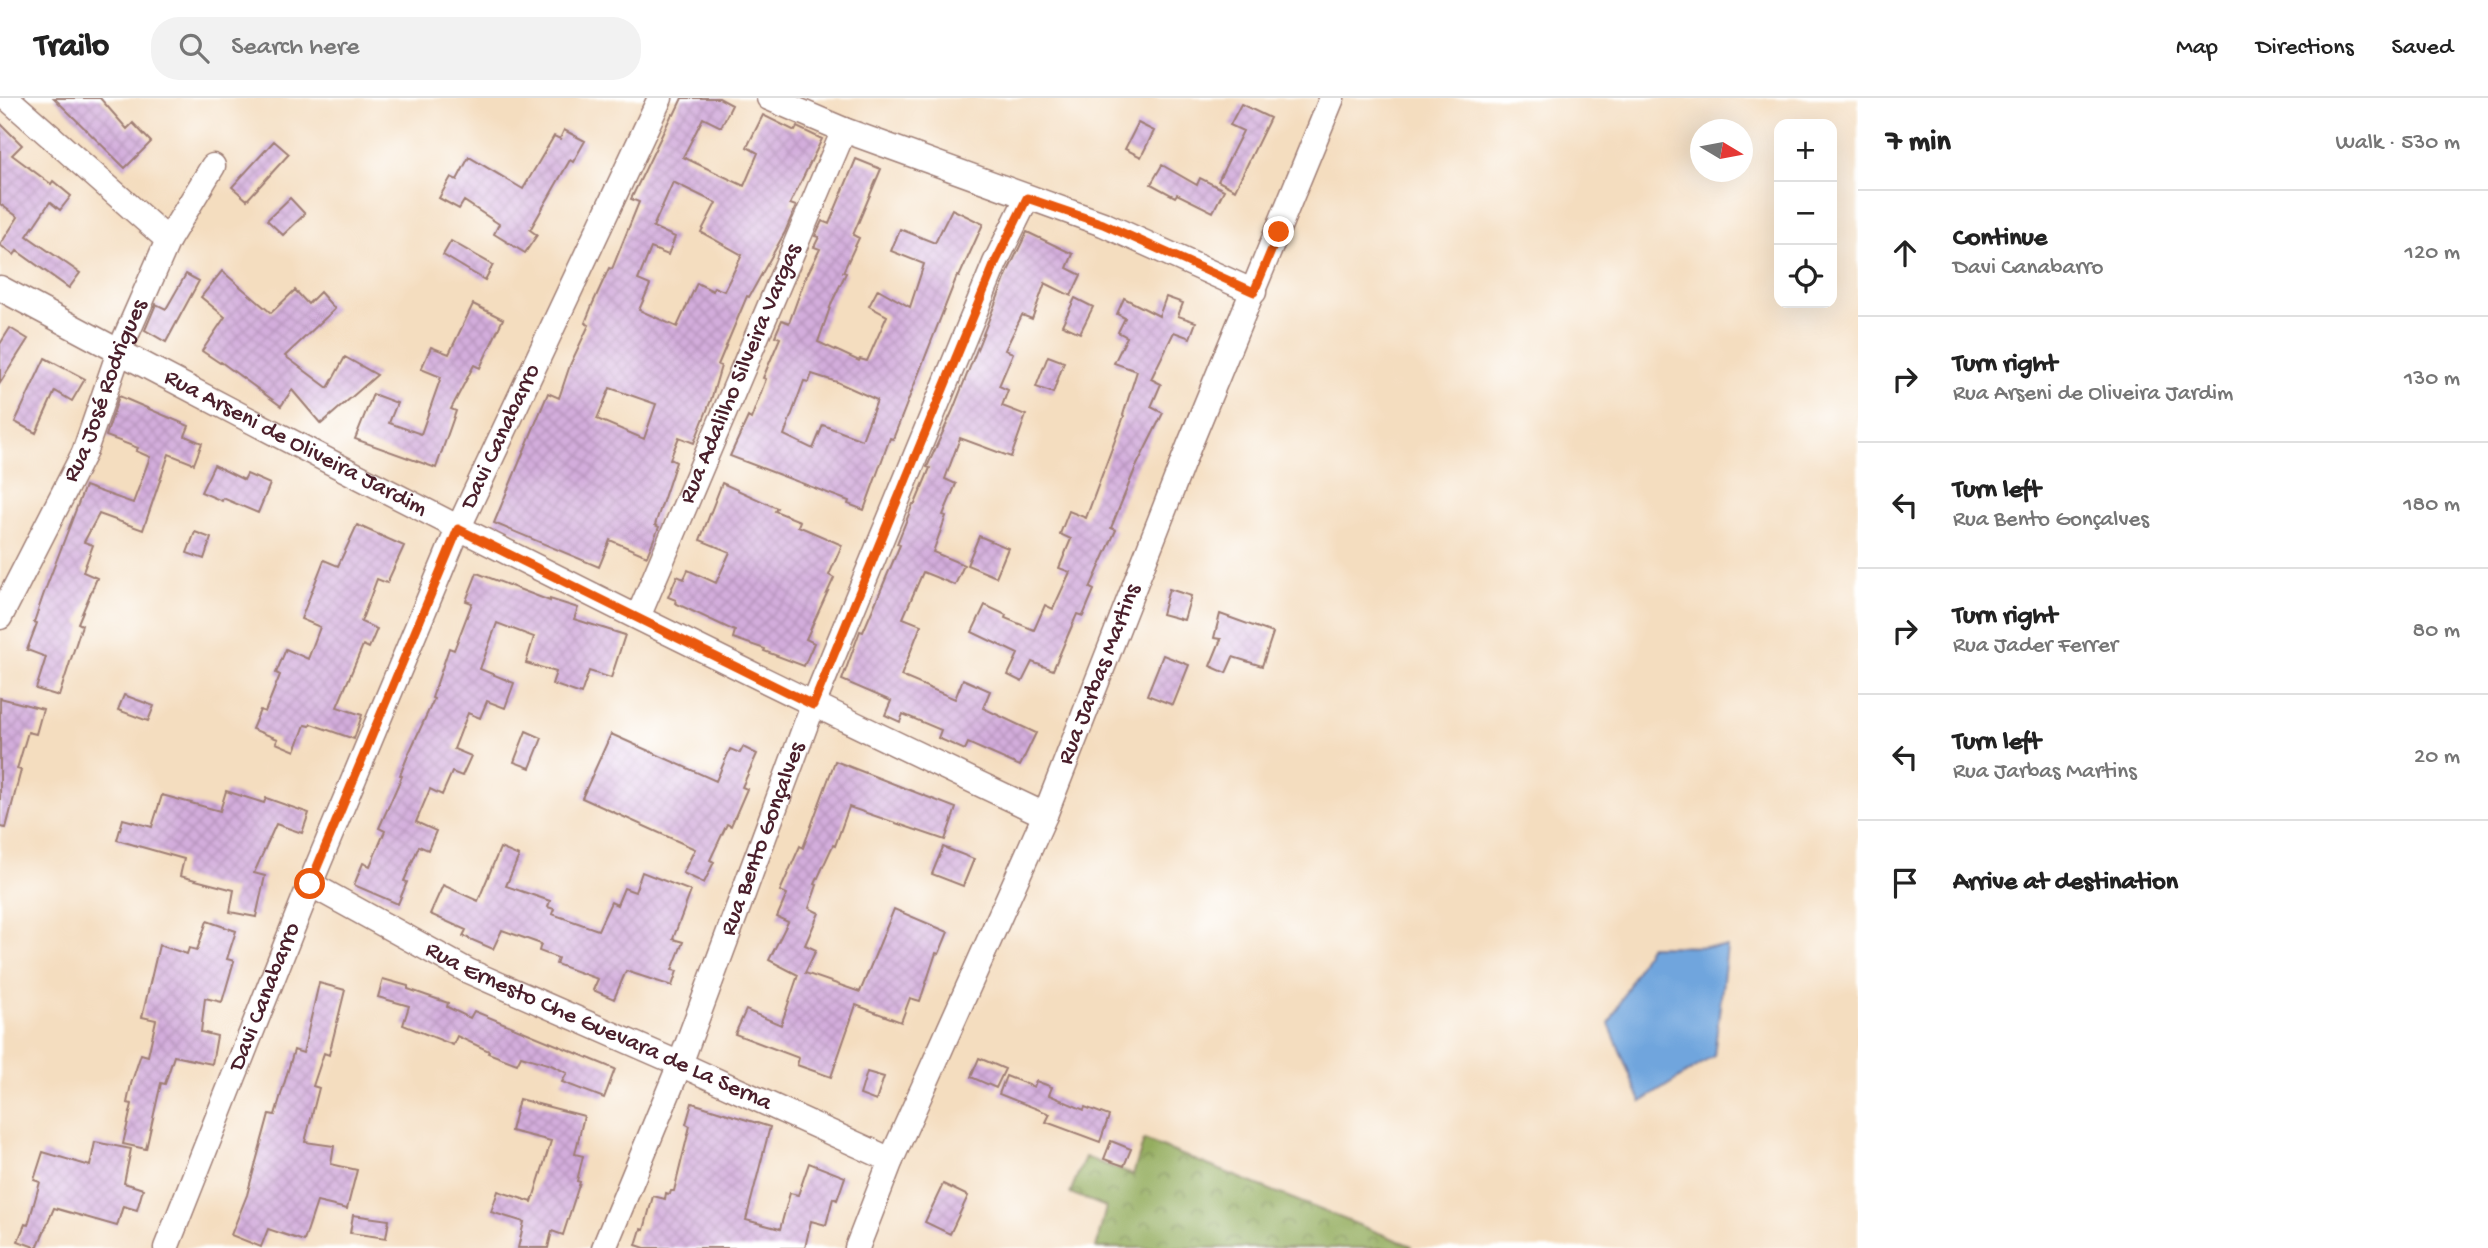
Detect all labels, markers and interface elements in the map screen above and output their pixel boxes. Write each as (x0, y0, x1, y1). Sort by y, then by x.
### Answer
search box (151, 17, 641, 80)
text: Trailo (35, 29, 109, 67)
icon: search (175, 29, 213, 67)
text: Search here (231, 33, 359, 64)
text: Map (2176, 34, 2218, 63)
text: Directions (2256, 34, 2354, 63)
text: Saved (2392, 34, 2453, 63)
north arrow (1690, 119, 1753, 182)
map controls (1774, 119, 1837, 308)
button: + (1774, 119, 1837, 182)
text: 7 min (1886, 126, 1951, 161)
text: Walk · 530 m (2335, 130, 2460, 157)
button: − (1774, 182, 1837, 245)
route end (1263, 216, 1294, 247)
text: Continue (1953, 224, 2047, 255)
icon: ahead (1886, 234, 1924, 272)
street label: Rua Adalilho Silveira Vargas (673, 238, 809, 508)
text: 120 m (2405, 240, 2460, 267)
button: locate (1774, 245, 1837, 308)
text: Davi Canabarro (1953, 255, 2103, 282)
street label: Rua José Rodrigues (57, 294, 155, 487)
text: Turn right (1953, 350, 2057, 381)
street label: Davi Canabarro (454, 359, 548, 516)
icon: right (1886, 360, 1924, 398)
street label: Rua Arseni de Oliveira Jardim (159, 363, 432, 524)
text: 130 m (2404, 366, 2460, 393)
text: Rua Arseni de Oliveira Jardim (1953, 381, 2233, 408)
text: Turn left (1953, 476, 2041, 507)
icon: left (1886, 486, 1924, 524)
text: 180 m (2403, 492, 2460, 519)
text: Rua Bento Gonçalves (1953, 507, 2149, 534)
street label: Rua Jarbas Martins (1051, 579, 1149, 769)
text: Turn right (1953, 602, 2057, 633)
icon: right (1886, 612, 1924, 650)
text: 80 m (2413, 618, 2460, 645)
text: Rua Jader Ferrer (1953, 633, 2118, 660)
text: Turn left (1953, 728, 2041, 759)
street label: Rua Bento Gonçalves (714, 737, 813, 940)
icon: left (1886, 738, 1924, 776)
text: 20 m (2414, 744, 2460, 771)
text: Rua Jarbas Martins (1953, 759, 2137, 786)
icon: arrive (1886, 864, 1924, 902)
route start (294, 868, 325, 899)
text: Arrive at destination (1953, 868, 2178, 899)
street label: Davi Canabarro (222, 919, 308, 1077)
street label: Rua Ernesto Che Guevara de La Serna (420, 935, 777, 1118)

